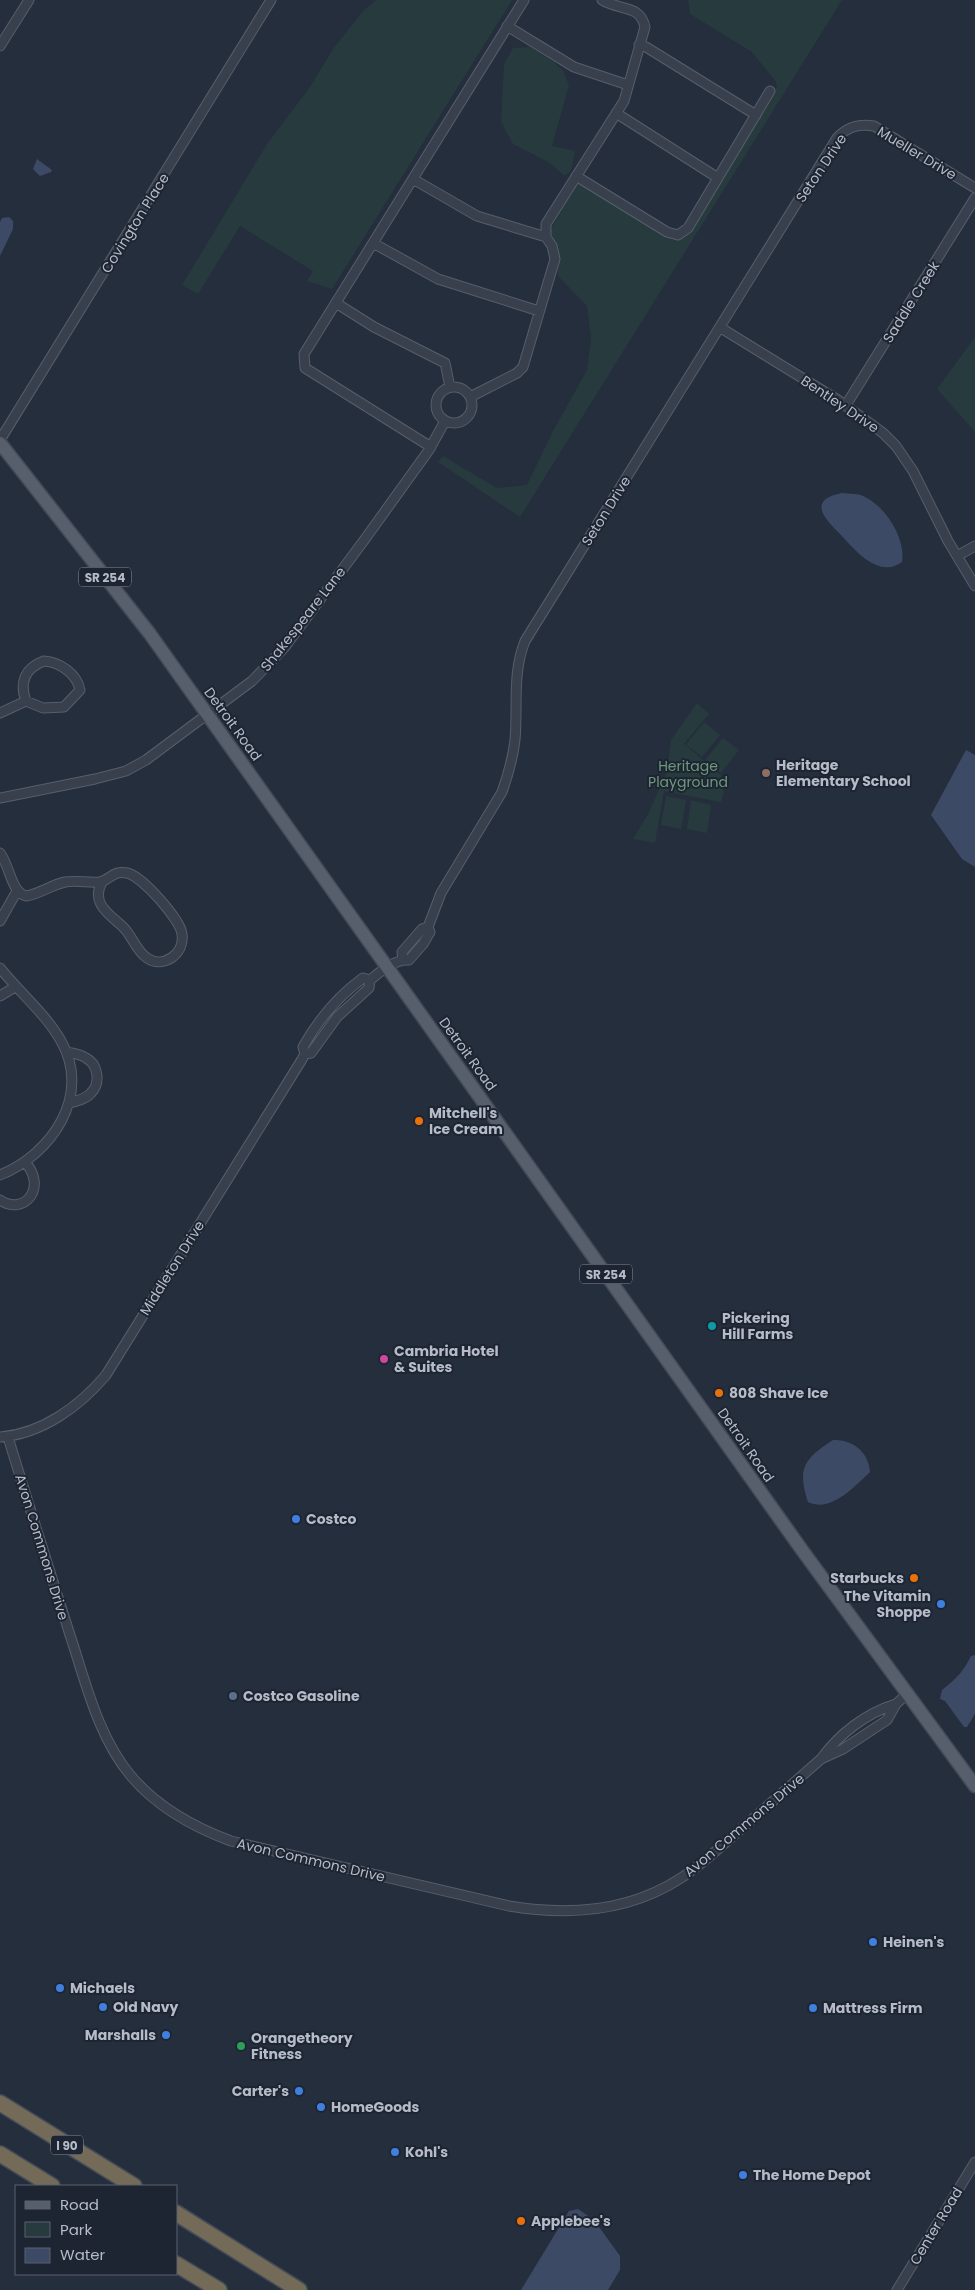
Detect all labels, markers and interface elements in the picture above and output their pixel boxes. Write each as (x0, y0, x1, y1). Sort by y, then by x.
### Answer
street label: Mueller Drive (874, 121, 961, 185)
street label: Seton Drive (791, 129, 851, 206)
street label: Covington Place (96, 169, 174, 277)
street label: Saddle Creek (878, 257, 945, 347)
street label: Bentley Drive (797, 370, 883, 438)
street label: Seton Drive (577, 472, 636, 550)
street label: Shakespeare Lane (256, 562, 351, 676)
road number: SR 254 (79, 568, 131, 586)
street label: Detroit Road (199, 683, 267, 765)
place label: Heritage Elementary School (776, 755, 911, 791)
park label: Heritage Playground (648, 756, 728, 792)
marker: Heritage Elementary School (760, 767, 772, 779)
street label: Detroit Road (434, 1013, 502, 1095)
place label: Mitchell's Ice Cream (429, 1103, 503, 1139)
marker: Mitchell's Ice Cream (413, 1115, 425, 1127)
street label: Middleton Drive (135, 1216, 209, 1319)
road number: SR 254 (580, 1264, 632, 1284)
place label: Pickering Hill Farms (722, 1308, 794, 1344)
marker: Pickering Hill Farms (706, 1320, 718, 1332)
place label: Cambria Hotel & Suites (394, 1341, 499, 1377)
marker: Cambria Hotel & Suites (378, 1353, 390, 1365)
place label: 808 Shave Ice (729, 1383, 829, 1403)
marker: 808 Shave Ice (713, 1387, 725, 1399)
street label: Detroit Road (713, 1404, 779, 1486)
street label: Avon Commons Drive (10, 1472, 74, 1623)
place label: Costco (306, 1509, 357, 1529)
marker: Costco (290, 1513, 302, 1525)
place label: Starbucks (830, 1568, 904, 1588)
marker: Starbucks (908, 1572, 920, 1584)
place label: The Vitamin Shoppe (844, 1586, 931, 1622)
marker: The Vitamin Shoppe (935, 1598, 947, 1610)
place label: Costco Gasoline (243, 1686, 360, 1706)
marker: Costco Gasoline (227, 1690, 239, 1702)
street label: Avon Commons Drive (679, 1768, 809, 1881)
street label: Avon Commons Drive (235, 1833, 387, 1887)
place label: Heinen's (883, 1932, 945, 1952)
marker: Heinen's (867, 1936, 879, 1948)
place label: Michaels (70, 1978, 135, 1998)
marker: Michaels (54, 1982, 66, 1994)
place label: Old Navy (113, 1997, 178, 2017)
place label: Mattress Firm (823, 1998, 923, 2018)
marker: Old Navy (97, 2001, 109, 2013)
marker: Mattress Firm (807, 2002, 819, 2014)
place label: Marshalls (85, 2025, 156, 2045)
place label: Orangetheory Fitness (251, 2028, 353, 2064)
marker: Marshalls (160, 2029, 172, 2041)
marker: Orangetheory Fitness (235, 2040, 247, 2052)
place label: Carter's (232, 2081, 289, 2101)
marker: Carter's (293, 2085, 305, 2097)
place label: HomeGoods (331, 2097, 420, 2117)
marker: HomeGoods (315, 2101, 327, 2113)
road number: I 90 (51, 2136, 83, 2154)
place label: Kohl's (405, 2142, 448, 2162)
marker: Kohl's (389, 2146, 401, 2158)
place label: The Home Depot (753, 2165, 871, 2185)
marker: The Home Depot (737, 2169, 749, 2181)
street label: Center Road (905, 2183, 967, 2269)
legend (15, 2185, 178, 2275)
text: Road (60, 2194, 99, 2215)
place label: Applebee's (531, 2211, 611, 2231)
marker: Applebee's (515, 2215, 527, 2227)
text: Park (60, 2219, 92, 2240)
text: Water (60, 2244, 106, 2265)

